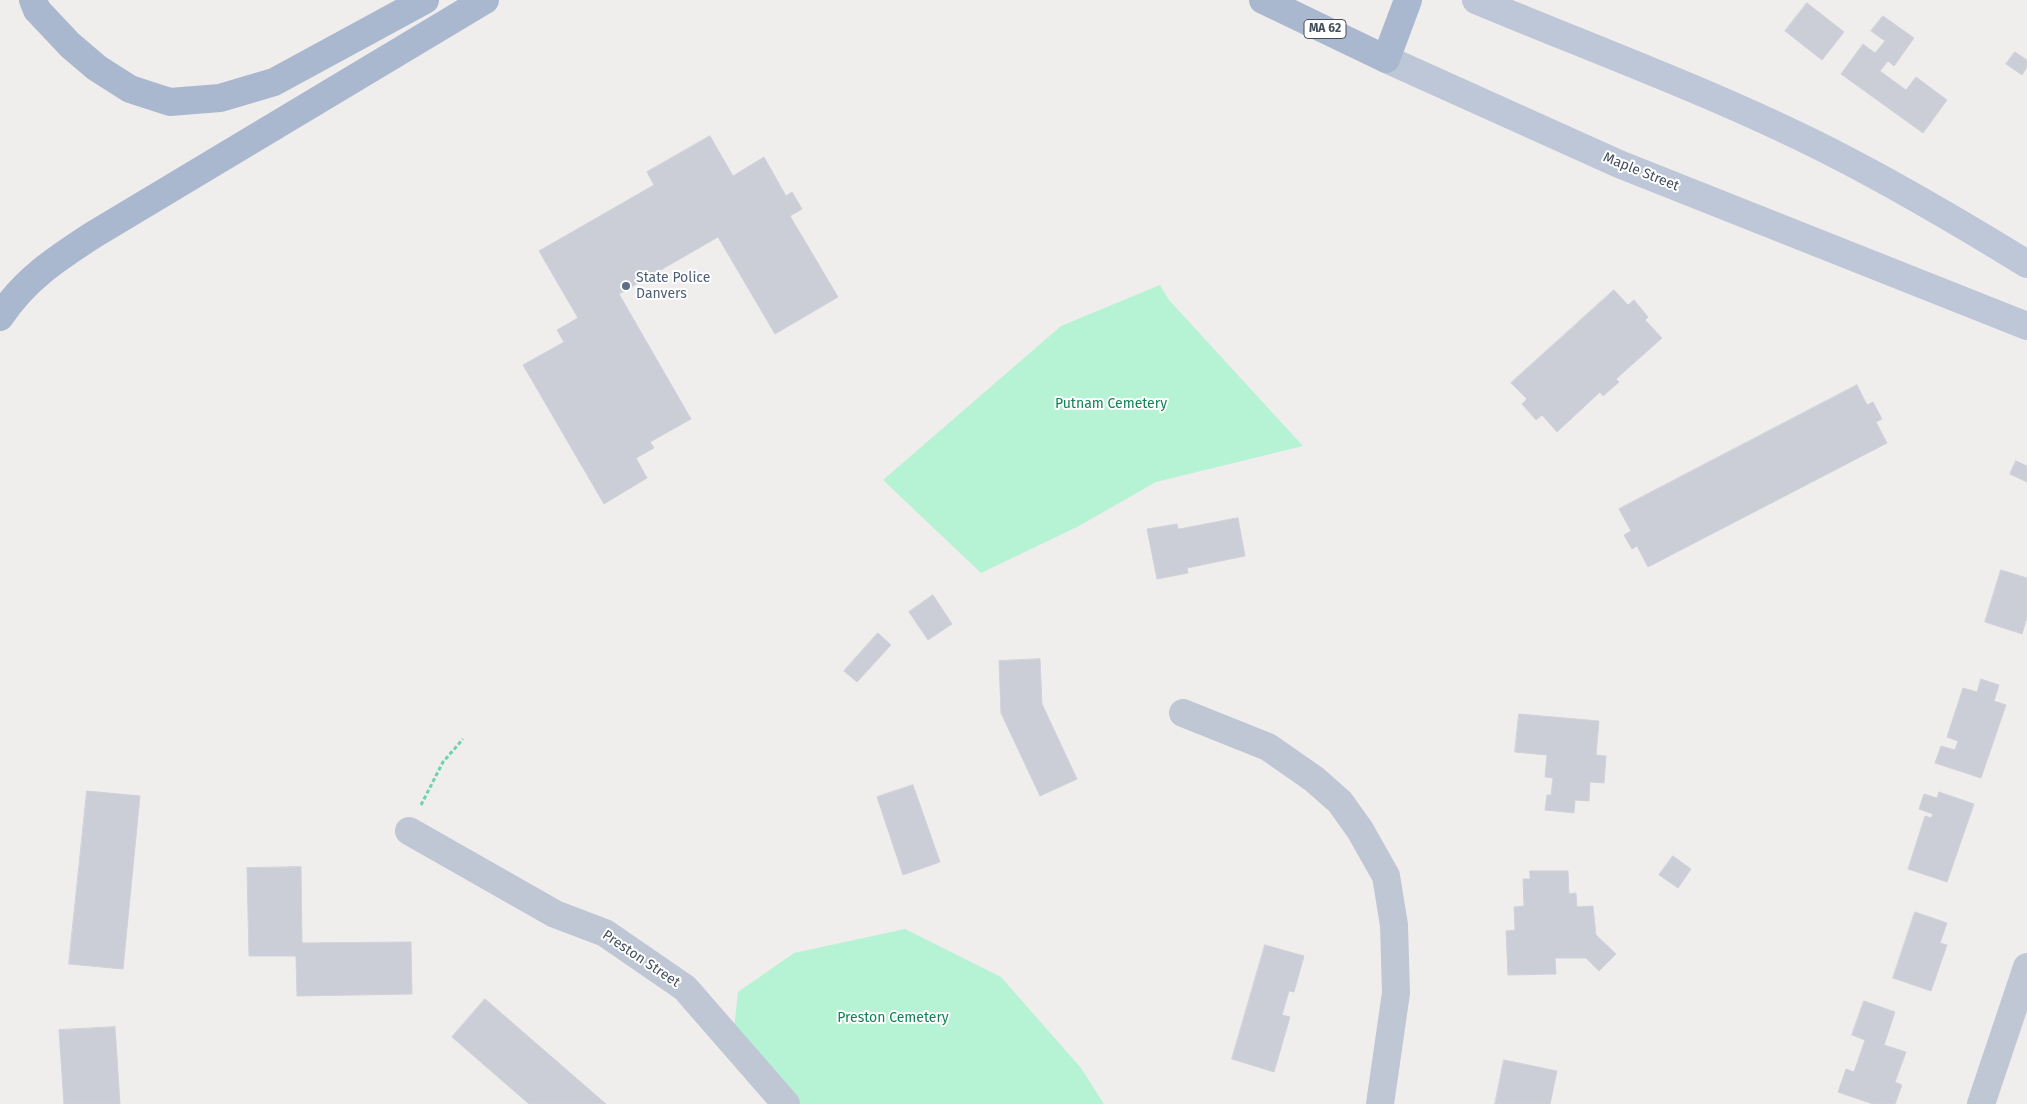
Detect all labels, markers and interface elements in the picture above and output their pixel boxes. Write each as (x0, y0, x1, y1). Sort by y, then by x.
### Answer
road number: MA 62 (1304, 20, 1346, 38)
street label: Maple Street (1601, 149, 1681, 195)
place label: State Police Danvers (636, 270, 710, 302)
marker: State Police Danvers (620, 280, 632, 292)
park label: Putnam Cemetery (1055, 396, 1167, 412)
street label: Preston Street (599, 927, 683, 991)
park label: Preston Cemetery (837, 1010, 949, 1026)

